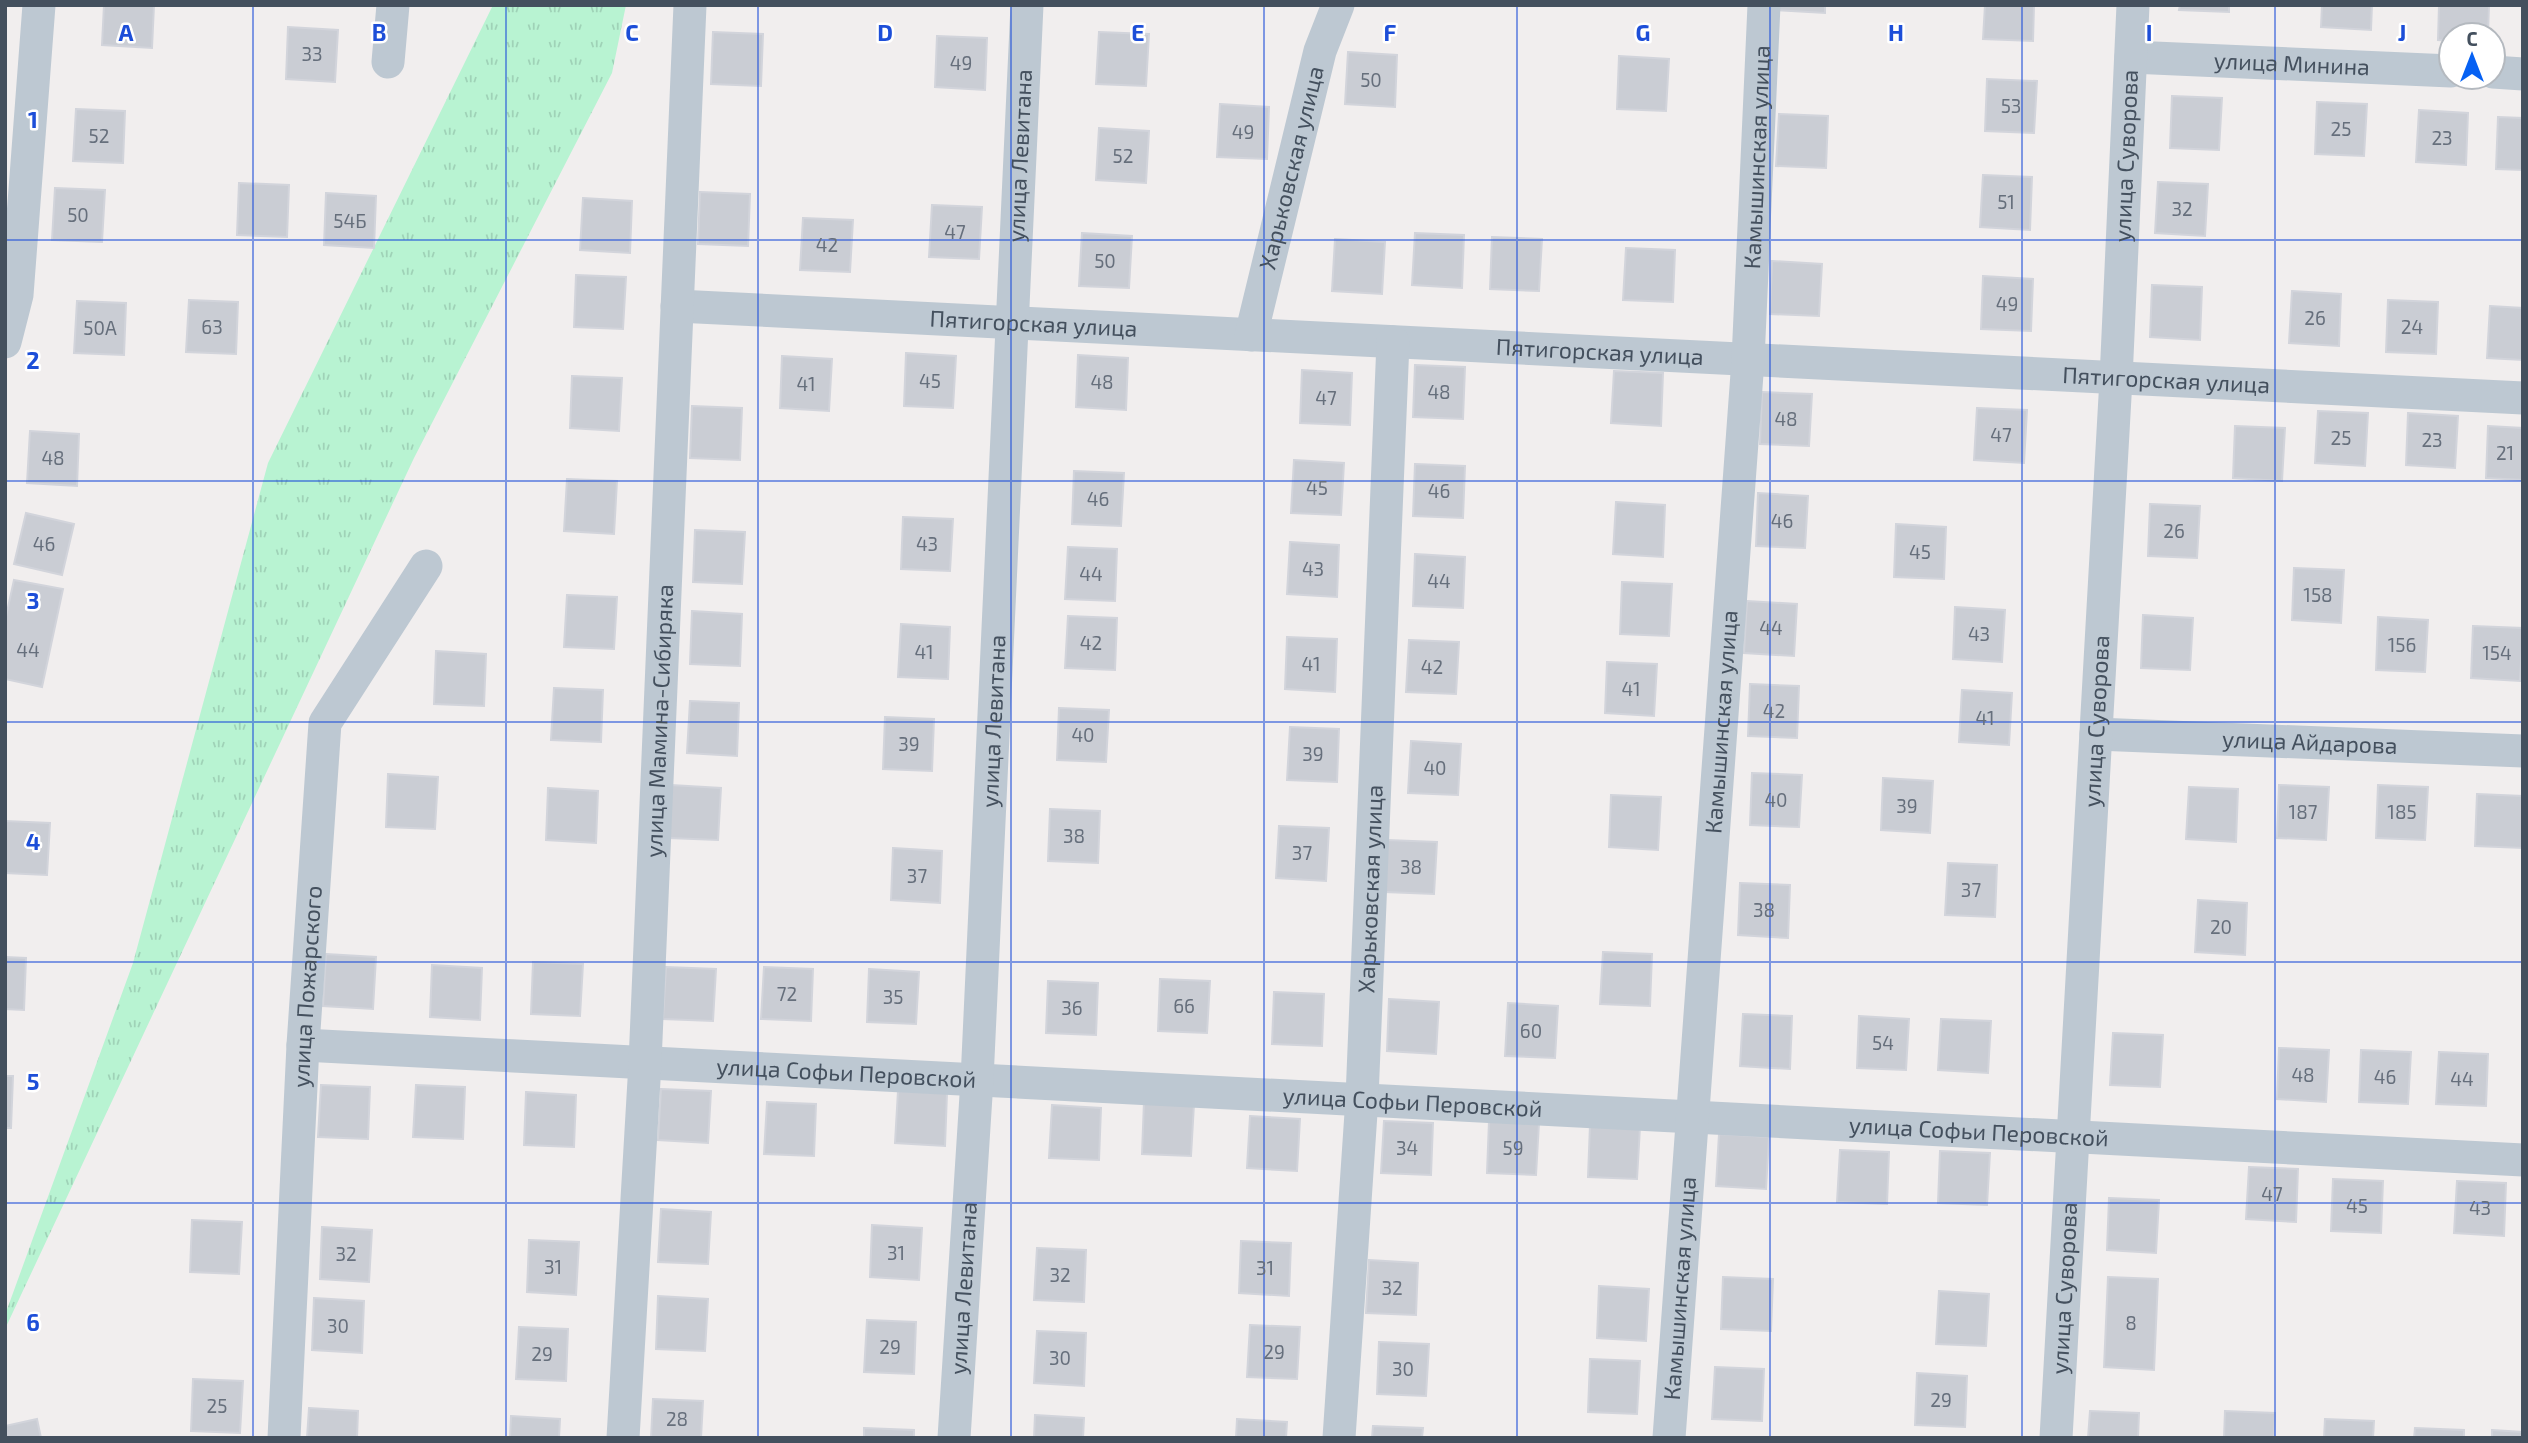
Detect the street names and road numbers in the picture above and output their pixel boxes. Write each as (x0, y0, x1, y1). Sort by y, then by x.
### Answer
street label: Камышинская улица (1737, 44, 1775, 270)
street label: улица Минина (2213, 46, 2370, 80)
street label: Харьковская улица (1252, 63, 1329, 272)
street label: улица Левитана (1001, 69, 1037, 243)
street label: улица Суворова (2107, 69, 2143, 243)
street label: Пятигорская улица (929, 304, 1138, 342)
street label: Пятигорская улица (1495, 332, 1704, 370)
street label: Пятигорская улица (2062, 360, 2271, 398)
street label: улица Мамина-Сибиряка (639, 584, 678, 858)
street label: Камышинская улица (1698, 609, 1743, 835)
street label: улица Левитана (975, 634, 1011, 808)
street label: улица Суворова (2077, 634, 2114, 808)
street label: улица Айдарова (2222, 724, 2398, 759)
street label: Харьковская улица (1351, 784, 1388, 994)
street label: улица Пожарского (286, 885, 327, 1088)
street label: улица Софьи Перовской (716, 1051, 977, 1093)
street label: улица Софьи Перовской (1282, 1081, 1543, 1122)
street label: улица Софьи Перовской (1848, 1110, 2109, 1152)
street label: Камышинская улица (1657, 1176, 1701, 1401)
street label: улица Левитана (943, 1201, 982, 1376)
street label: улица Суворова (2045, 1201, 2082, 1375)

